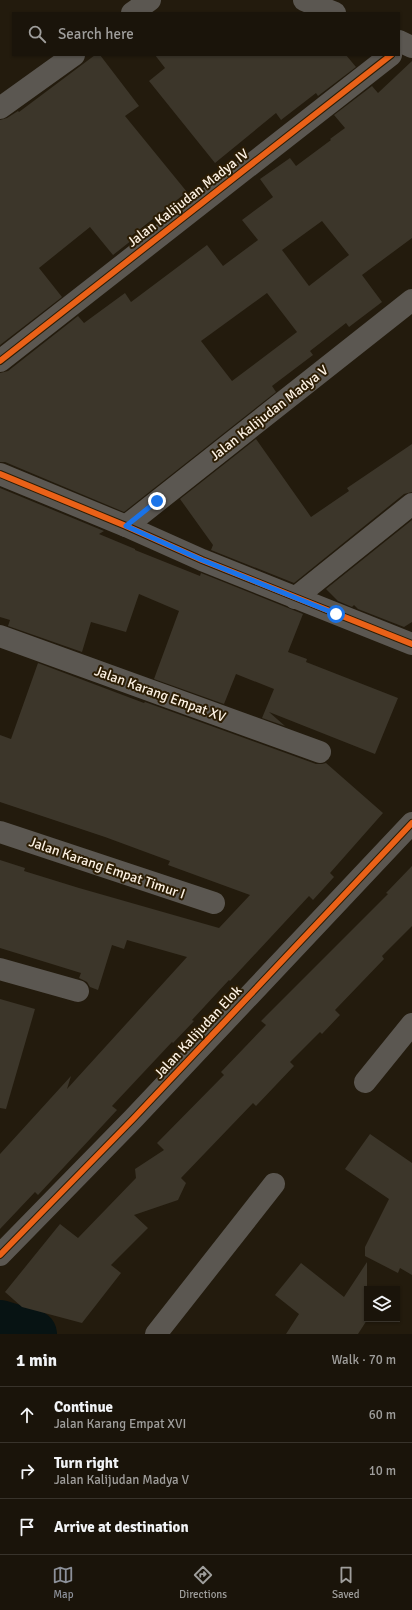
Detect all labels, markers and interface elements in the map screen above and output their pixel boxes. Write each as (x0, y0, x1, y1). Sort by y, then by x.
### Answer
search box (12, 12, 400, 56)
icon: search (26, 23, 48, 45)
text: Search here (58, 25, 134, 43)
street label: Jalan Kalijudan Madya IV (124, 145, 252, 251)
street label: Jalan Kalijudan Madya V (206, 362, 332, 464)
route end (148, 492, 166, 510)
route start (327, 605, 345, 623)
street label: Jalan Karang Empat XV (92, 662, 228, 726)
street label: Jalan Karang Empat Timur I (27, 833, 187, 903)
street label: Jalan Kalijudan Elok (150, 982, 246, 1082)
map controls (364, 1286, 400, 1322)
button: layers (364, 1286, 400, 1322)
text: 1 min (16, 1350, 57, 1371)
text: Walk · 70 m (332, 1352, 396, 1368)
text: Continue (54, 1398, 113, 1416)
icon: ahead (16, 1404, 38, 1426)
text: 60 m (369, 1407, 396, 1423)
text: Jalan Karang Empat XVI (54, 1416, 186, 1432)
text: Turn right (54, 1454, 119, 1472)
icon: right (16, 1460, 38, 1482)
text: 10 m (369, 1463, 396, 1479)
text: Jalan Kalijudan Madya V (54, 1472, 189, 1488)
icon: arrive (16, 1516, 38, 1538)
text: Arrive at destination (54, 1518, 189, 1536)
tab: Map (52, 1564, 74, 1601)
tab: Directions (179, 1564, 227, 1601)
tab: Saved (332, 1564, 360, 1601)

